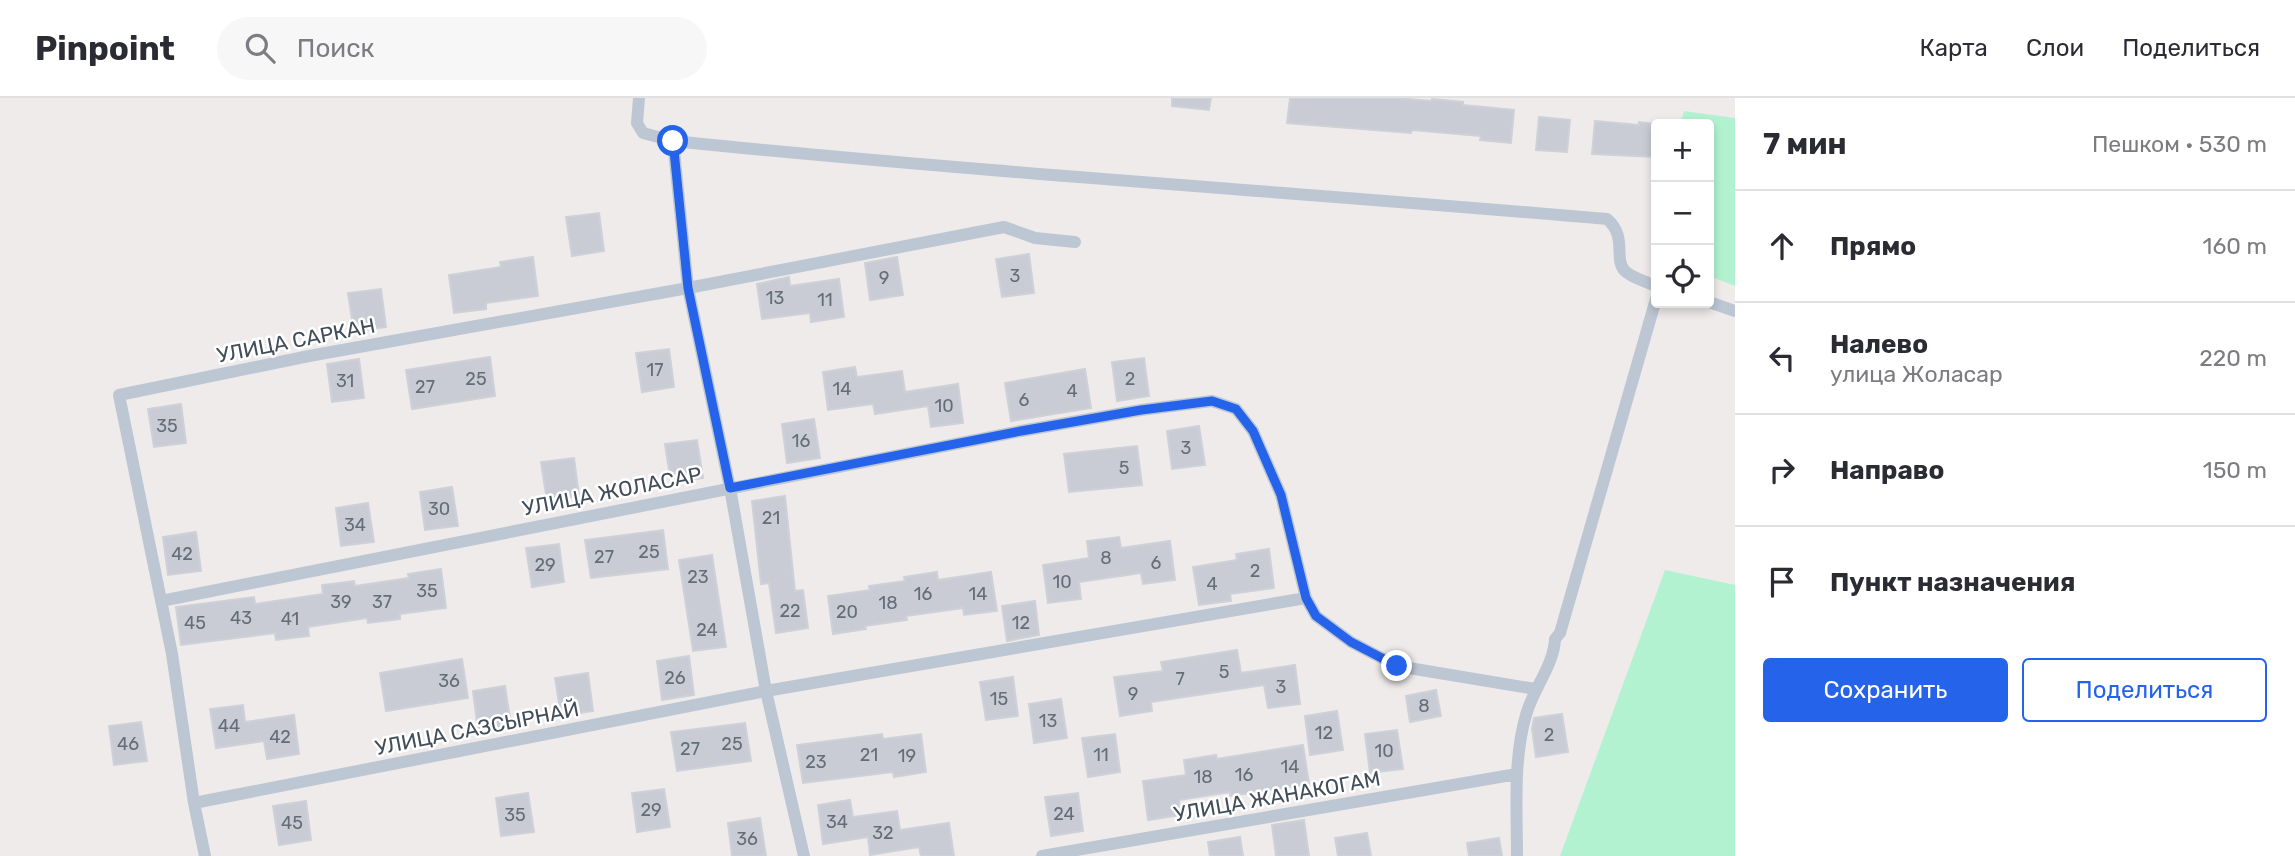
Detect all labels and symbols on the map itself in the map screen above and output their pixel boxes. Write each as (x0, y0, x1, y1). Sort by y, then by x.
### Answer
route start (657, 125, 688, 156)
house number: 3 (1010, 265, 1020, 287)
house number: 9 (879, 267, 889, 289)
house number: 13 (766, 287, 784, 309)
house number: 11 (817, 289, 833, 311)
street label: УЛИЦА САРКАН (215, 312, 377, 368)
house number: 17 (647, 359, 663, 381)
house number: 25 (465, 368, 487, 390)
house number: 2 (1125, 368, 1135, 390)
house number: 31 (336, 370, 354, 392)
house number: 27 (415, 376, 435, 398)
house number: 14 (833, 378, 851, 400)
house number: 4 (1066, 380, 1078, 402)
house number: 6 (1019, 389, 1030, 411)
house number: 10 (934, 395, 954, 417)
house number: 35 (156, 415, 178, 437)
house number: 16 (792, 430, 810, 452)
house number: 3 (1181, 437, 1191, 459)
house number: 5 (1119, 457, 1129, 479)
street label: УЛИЦА ЖОЛАСАР (520, 461, 704, 521)
house number: 30 (428, 498, 450, 520)
house number: 21 (762, 507, 780, 529)
house number: 34 (344, 514, 366, 536)
house number: 25 (638, 541, 660, 563)
house number: 42 (171, 543, 193, 565)
house number: 27 (594, 546, 614, 568)
house number: 8 (1100, 547, 1112, 569)
house number: 6 (1151, 552, 1162, 574)
house number: 29 (534, 554, 556, 576)
house number: 2 (1250, 560, 1260, 582)
house number: 23 (687, 566, 709, 588)
house number: 10 (1052, 571, 1072, 593)
house number: 4 (1206, 573, 1218, 595)
house number: 35 (416, 580, 438, 602)
house number: 16 (914, 583, 932, 605)
house number: 14 (969, 583, 987, 605)
house number: 39 (330, 591, 352, 613)
house number: 37 (372, 591, 392, 613)
house number: 18 (878, 592, 898, 614)
house number: 22 (779, 600, 801, 622)
house number: 20 (836, 601, 858, 623)
house number: 43 (230, 607, 252, 629)
house number: 41 (281, 608, 299, 630)
house number: 45 (184, 612, 206, 634)
house number: 12 (1012, 612, 1030, 634)
house number: 24 (696, 619, 718, 641)
route end (1381, 650, 1412, 681)
house number: 5 (1219, 661, 1229, 683)
house number: 26 (664, 667, 686, 689)
house number: 7 (1175, 668, 1185, 690)
house number: 36 (438, 670, 460, 692)
house number: 3 (1276, 676, 1286, 698)
house number: 9 (1128, 683, 1138, 705)
house number: 15 (990, 688, 1008, 710)
house number: 8 (1418, 695, 1430, 717)
street label: УЛИЦА САЗСЫРНАЙ (373, 696, 581, 760)
house number: 13 (1039, 710, 1057, 732)
house number: 44 (218, 715, 240, 737)
house number: 12 (1315, 722, 1333, 744)
house number: 2 (1544, 724, 1554, 746)
house number: 42 (269, 726, 291, 748)
house number: 46 (117, 733, 139, 755)
house number: 25 (721, 733, 743, 755)
house number: 27 (680, 738, 700, 760)
house number: 10 (1374, 740, 1394, 762)
house number: 21 (860, 744, 878, 766)
house number: 11 (1093, 744, 1109, 766)
house number: 19 (898, 745, 916, 767)
house number: 23 (805, 751, 827, 773)
house number: 14 (1281, 756, 1299, 778)
house number: 16 (1235, 764, 1253, 786)
street label: УЛИЦА ЖАНАКОГАМ (1172, 766, 1382, 826)
house number: 18 (1193, 766, 1213, 788)
house number: 29 (640, 799, 662, 821)
house number: 24 (1053, 803, 1075, 825)
house number: 35 (504, 804, 526, 826)
house number: 34 (826, 811, 848, 833)
house number: 45 (281, 812, 303, 834)
house number: 32 (872, 822, 894, 844)
house number: 36 (736, 828, 758, 850)

